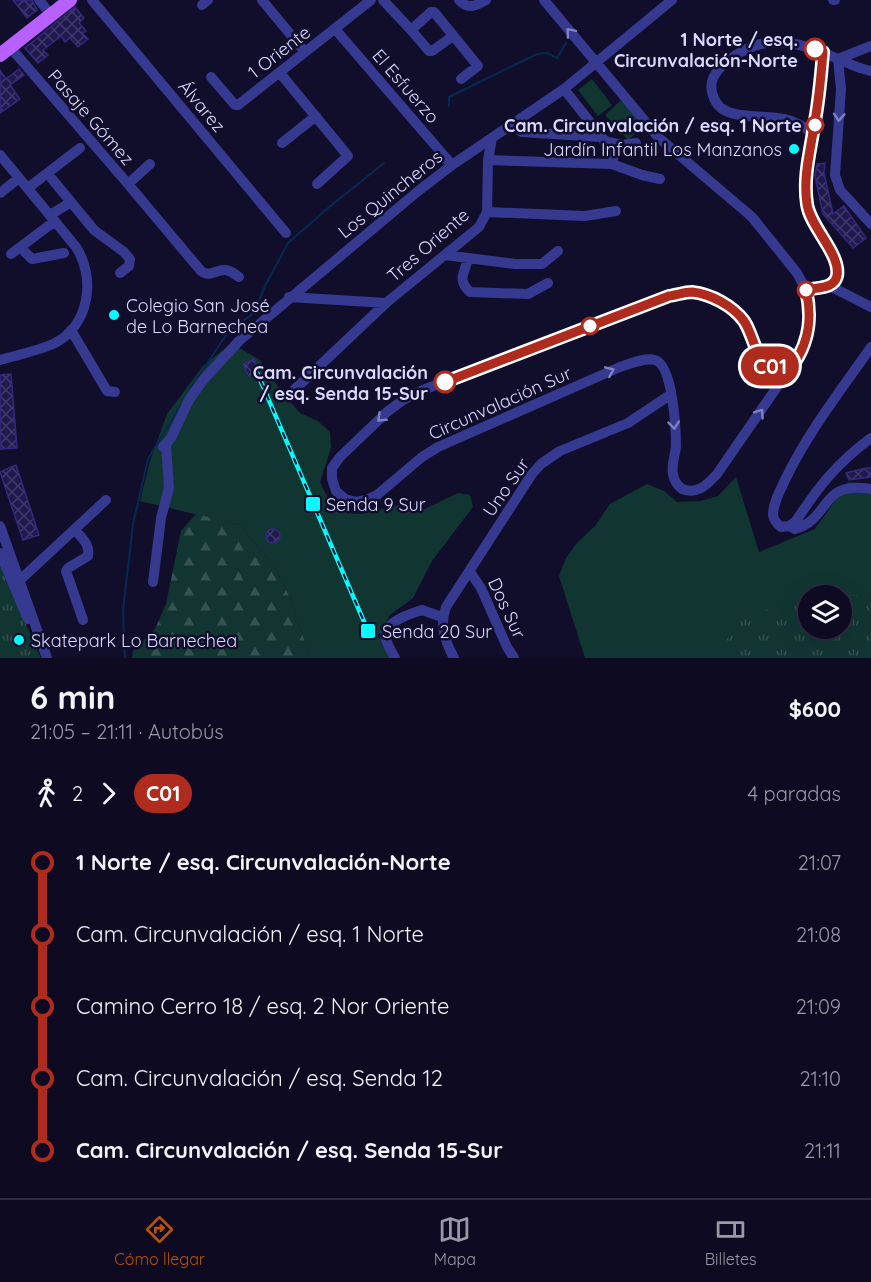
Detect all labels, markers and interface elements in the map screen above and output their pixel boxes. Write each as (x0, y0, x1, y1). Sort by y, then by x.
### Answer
street label: 1 Oriente (243, 20, 315, 84)
one-way arrow (567, 28, 578, 39)
place label: 1 Norte / esq. Circunvalación-Norte (614, 28, 798, 72)
marker: 1 Norte / esq. Circunvalación-Norte (804, 38, 826, 60)
street label: El Esfuerzo (367, 44, 445, 128)
street label: Pasaje Gómez (43, 64, 139, 170)
street label: Álvarez (174, 75, 230, 137)
one-way arrow (832, 113, 845, 122)
place label: Cam. Circunvalación / esq. 1 Norte (504, 114, 802, 137)
marker: Cam. Circunvalación / esq. 1 Norte (806, 116, 824, 134)
place label: Jardín Infantil Los Manzanos (543, 138, 782, 161)
marker: Jardín Infantil Los Manzanos (787, 142, 801, 156)
street label: Los Quincheros (333, 145, 447, 243)
street label: Tres Oriente (382, 203, 474, 287)
unlabelled marker (797, 281, 815, 299)
place label: Colegio San José de Lo Barnechea (126, 294, 270, 338)
marker: Colegio San José de Lo Barnechea (107, 308, 121, 322)
unlabelled marker (581, 317, 599, 335)
line badge: C01 (736, 346, 804, 386)
text: C01 (753, 353, 787, 379)
place label: Cam. Circunvalación / esq. Senda 15-Sur (253, 361, 428, 405)
street label: Circunvalación Sur (425, 361, 575, 445)
one-way arrow (604, 366, 615, 378)
marker: Cam. Circunvalación / esq. Senda 15-Sur (434, 371, 456, 393)
one-way arrow (752, 408, 763, 419)
one-way arrow (377, 411, 387, 422)
one-way arrow (667, 421, 680, 430)
street label: Uno Sur (478, 453, 534, 521)
place label: Senda 9 Sur (326, 493, 426, 516)
marker: Senda 9 Sur (304, 495, 322, 513)
street label: Dos Sur (483, 574, 531, 642)
map controls (798, 585, 852, 639)
button: layers (798, 585, 852, 639)
place label: Senda 20 Sur (382, 620, 492, 643)
marker: Senda 20 Sur (359, 622, 377, 640)
place label: Skatepark Lo Barnechea (31, 629, 237, 652)
marker: Skatepark Lo Barnechea (12, 633, 26, 647)
text: 6 min (30, 676, 115, 717)
text: $600 (789, 695, 841, 723)
text: 21:05 – 21:11 · Autobús (30, 719, 224, 744)
icon: walk (30, 777, 63, 810)
icon: forward (92, 777, 125, 810)
text: C01 (146, 780, 180, 806)
text: 2 (72, 781, 83, 806)
text: 4 paradas (748, 781, 841, 806)
text: 1 Norte / esq. Circunvalación-Norte (76, 848, 451, 876)
text: 21:07 (798, 850, 841, 875)
text: Cam. Circunvalación / esq. 1 Norte (76, 920, 424, 948)
text: 21:08 (796, 922, 841, 947)
text: Camino Cerro 18 / esq. 2 Nor Oriente (76, 992, 450, 1020)
text: 21:09 (796, 994, 841, 1019)
text: Cam. Circunvalación / esq. Senda 12 (76, 1064, 443, 1092)
text: 21:10 (799, 1066, 841, 1091)
text: Cam. Circunvalación / esq. Senda 15-Sur (76, 1136, 503, 1164)
text: 21:11 (804, 1138, 841, 1163)
tab: Cómo llegar (114, 1213, 205, 1269)
tab: Mapa (434, 1213, 476, 1269)
tab: Billetes (705, 1213, 757, 1269)

